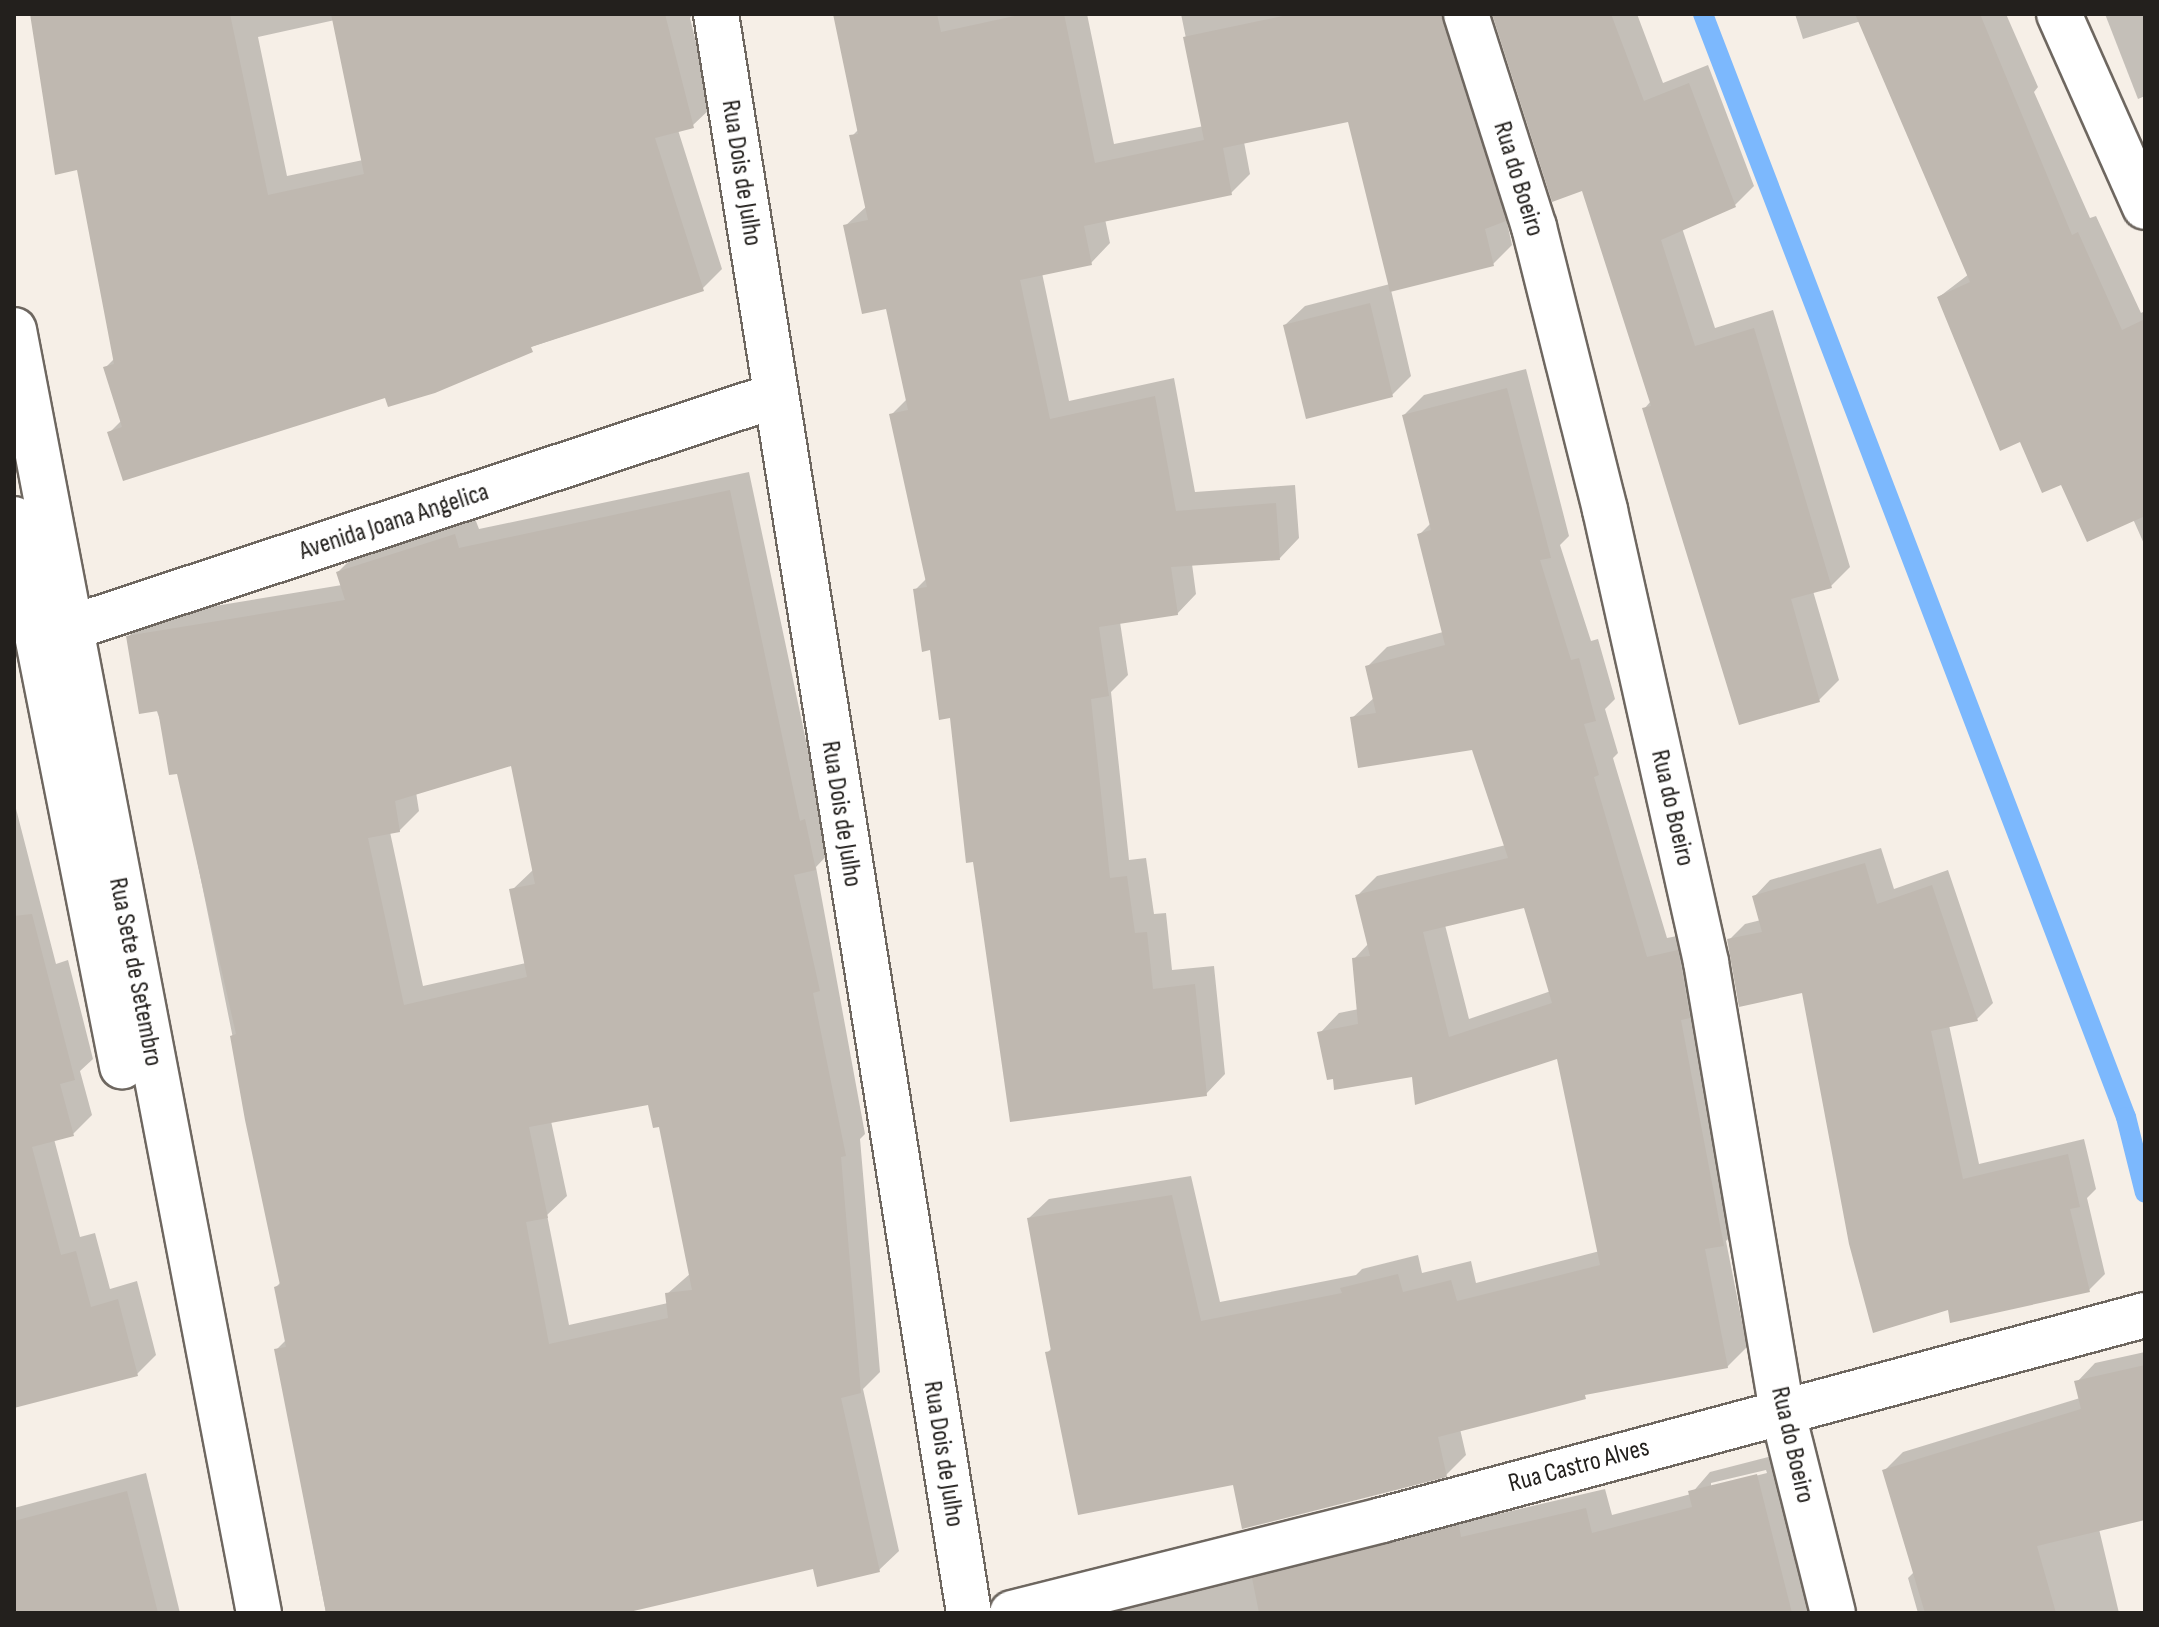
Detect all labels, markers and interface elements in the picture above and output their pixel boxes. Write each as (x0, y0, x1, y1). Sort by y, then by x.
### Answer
street label: Rua Dois de Julho (714, 98, 768, 248)
street label: Rua do Boeiro (1486, 118, 1550, 240)
street label: Avenida Joana Angelica (295, 477, 493, 567)
street label: Rua Dois de Julho (814, 739, 868, 889)
street label: Rua do Boeiro (1643, 747, 1701, 869)
street label: Rua Sete de Setembro (101, 875, 169, 1069)
street label: Rua Dois de Julho (916, 1379, 970, 1529)
street label: Rua do Boeiro (1763, 1384, 1821, 1506)
street label: Rua Castro Alves (1505, 1432, 1653, 1500)

